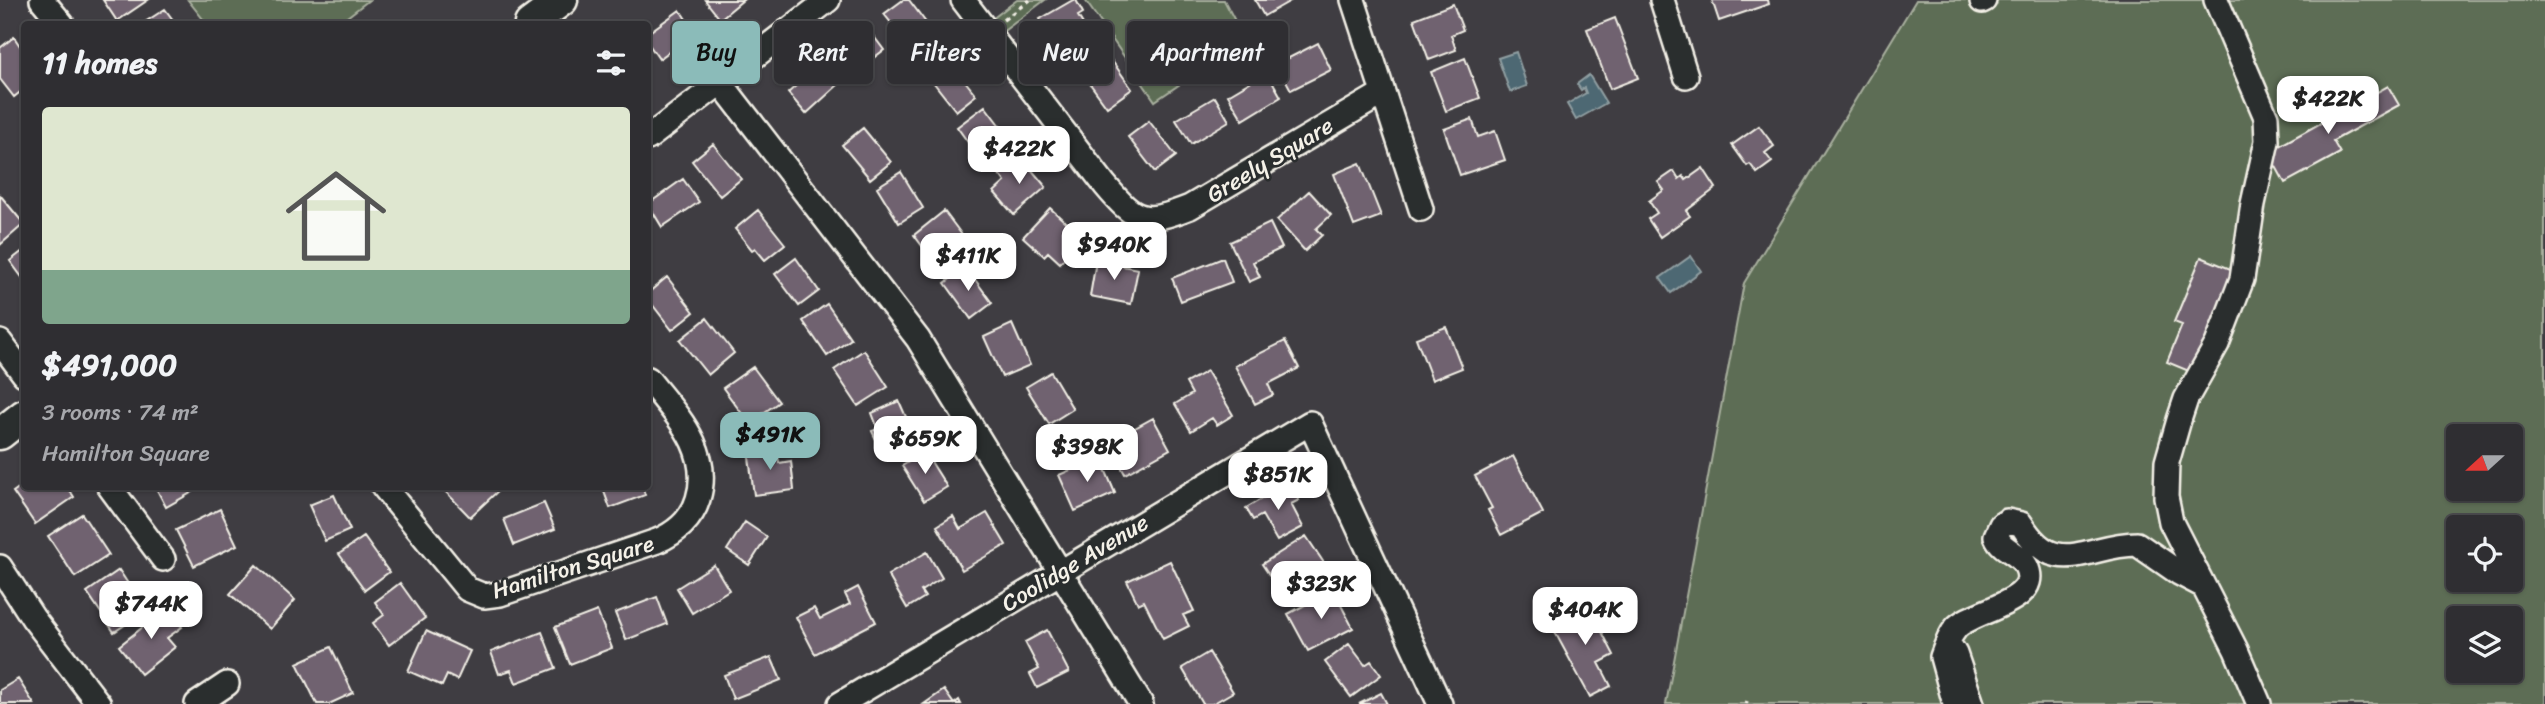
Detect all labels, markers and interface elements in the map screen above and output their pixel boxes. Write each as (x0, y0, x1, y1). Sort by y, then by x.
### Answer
chip: Buy (672, 21, 760, 84)
chip: Rent (774, 21, 873, 84)
chip: Filters (887, 21, 1005, 84)
chip: New (1019, 21, 1113, 84)
chip: Apartment (1127, 21, 1288, 84)
text: 11 homes (42, 36, 157, 90)
icon: filters (592, 44, 630, 82)
pin: $422K (2279, 76, 2377, 136)
text: $422K (2293, 78, 2363, 119)
street label: Greely Square (1198, 106, 1342, 214)
pin: $422K (970, 127, 1068, 186)
text: $422K (984, 128, 1054, 169)
icon: home (273, 153, 399, 279)
pin: $940K (1065, 222, 1163, 282)
text: $940K (1078, 224, 1150, 265)
pin: $411K (919, 233, 1017, 293)
text: $411K (936, 235, 1000, 276)
text: $491,000 (42, 338, 177, 392)
text: 3 rooms · 74 m² (42, 392, 199, 433)
pin: $491K (721, 412, 819, 472)
text: $491K (736, 414, 804, 455)
pin: $659K (876, 416, 974, 476)
text: $659K (890, 418, 960, 459)
pin: $398K (1038, 424, 1136, 484)
north arrow (2446, 424, 2524, 500)
map controls (2446, 424, 2523, 683)
text: $398K (1052, 426, 1122, 467)
text: Hamilton Square (42, 433, 209, 474)
pin: $851K (1229, 452, 1327, 512)
text: $851K (1244, 454, 1312, 495)
street label: Coolidge Avenue (993, 503, 1157, 623)
button: locate (2446, 515, 2523, 592)
street label: Hamilton Square (487, 523, 659, 611)
pin: $323K (1272, 562, 1370, 621)
text: $323K (1287, 563, 1355, 604)
pin: $744K (102, 582, 200, 641)
text: $744K (115, 583, 187, 624)
pin: $404K (1536, 588, 1634, 647)
text: $404K (1549, 589, 1621, 630)
button: layers (2446, 606, 2523, 683)

